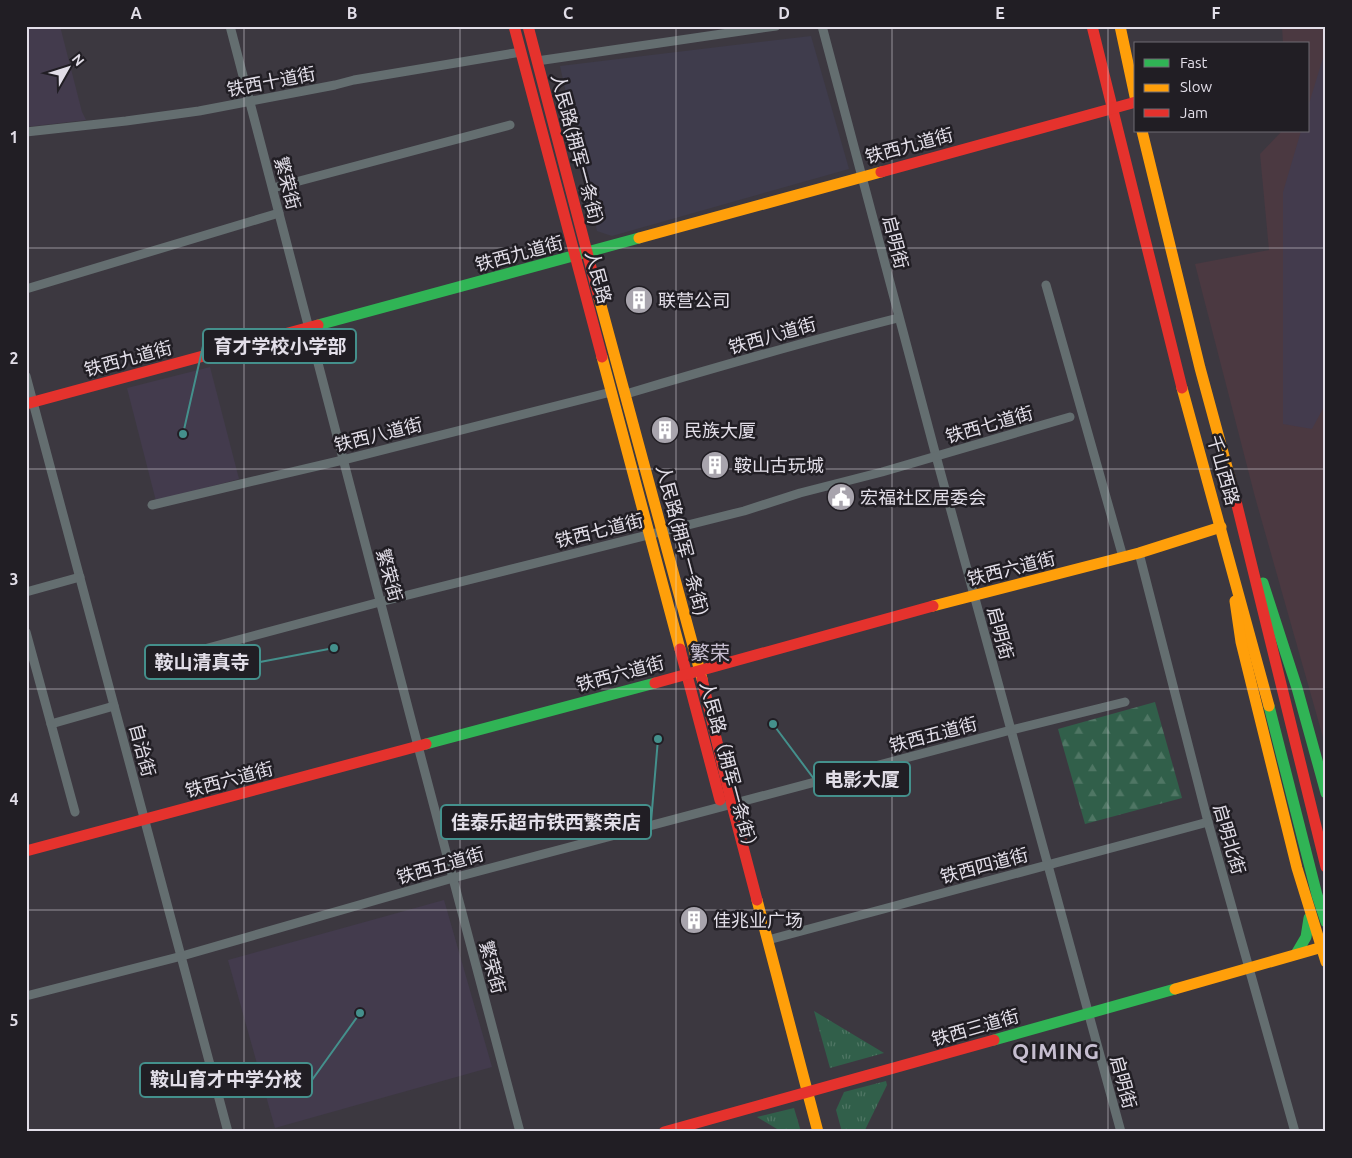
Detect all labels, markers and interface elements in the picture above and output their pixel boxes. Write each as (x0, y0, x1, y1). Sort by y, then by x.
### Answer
text: A (130, 4, 142, 22)
text: B (347, 4, 357, 22)
text: C (563, 4, 573, 22)
text: D (778, 4, 790, 22)
text: E (995, 4, 1005, 22)
text: F (1212, 4, 1221, 22)
north arrow (42, 42, 92, 92)
legend (1134, 42, 1310, 132)
text: N (69, 51, 88, 69)
text: Fast (1180, 54, 1208, 71)
street label: 铁西十道街 (225, 63, 317, 99)
street label: 人民路(拥军一条街) (547, 71, 608, 227)
text: Slow (1180, 78, 1213, 95)
text: Jam (1180, 104, 1208, 121)
street label: 铁西九道街 (863, 124, 955, 166)
text: 1 (9, 128, 19, 146)
street label: 繁荣街 (271, 154, 305, 212)
street label: 启明街 (880, 213, 912, 271)
street label: 铁西九道街 (473, 232, 565, 274)
street label: 人民路 (582, 248, 616, 306)
building icon: 联营公司 (624, 285, 654, 315)
place label: 联营公司 (658, 290, 730, 310)
street label: 铁西八道街 (726, 313, 818, 357)
callout: 育才学校小学部 (203, 329, 356, 363)
text: 育才学校小学部 (213, 335, 347, 357)
street label: 铁西九道街 (82, 337, 174, 379)
text: 2 (9, 349, 19, 367)
street label: 铁西七道街 (943, 402, 1035, 446)
street label: 铁西八道街 (332, 413, 424, 455)
building icon: 民族大厦 (650, 415, 680, 445)
place label: 民族大厦 (684, 420, 756, 440)
street label: 千山西路 (1204, 433, 1244, 507)
building icon: 鞍山古玩城 (700, 450, 730, 480)
place label: 鞍山古玩城 (734, 455, 824, 475)
street label: 人民路(拥军一条街) (652, 462, 713, 618)
public building icon: 宏福社区居委会 (826, 482, 856, 512)
place label: 宏福社区居委会 (860, 487, 986, 507)
street label: 铁西七道街 (553, 509, 645, 551)
street label: 繁荣街 (373, 546, 407, 604)
street label: 铁西六道街 (965, 547, 1057, 589)
text: 3 (9, 570, 19, 588)
street label: 启明街 (984, 604, 1018, 662)
district label: 繁荣 (690, 641, 730, 664)
callout: 鞍山清真寺 (145, 645, 260, 679)
text: 鞍山清真寺 (154, 651, 250, 673)
street label: 铁西六道街 (574, 652, 666, 694)
street label: 人民路（拥军一条街） (697, 678, 763, 858)
street label: 铁西五道街 (887, 713, 979, 755)
street label: 自治街 (126, 721, 160, 779)
street label: 铁西六道街 (183, 758, 275, 800)
callout: 电影大厦 (814, 762, 910, 796)
text: 电影大厦 (824, 768, 900, 790)
text: 4 (9, 790, 19, 808)
street label: 启明北街 (1210, 802, 1250, 876)
callout: 佳泰乐超市铁西繁荣店 (441, 805, 651, 839)
text: 佳泰乐超市铁西繁荣店 (451, 811, 641, 833)
street label: 铁西五道街 (394, 843, 486, 887)
street label: 铁西四道街 (938, 844, 1030, 886)
building icon: 佳兆业广场 (679, 905, 709, 935)
place label: 佳兆业广场 (713, 910, 803, 930)
street label: 繁荣街 (476, 938, 510, 996)
street label: 铁西三道街 (929, 1005, 1021, 1049)
text: 5 (9, 1011, 19, 1029)
district label: QIMING (1012, 1038, 1100, 1063)
street label: 启明街 (1107, 1053, 1141, 1111)
callout: 鞍山育才中学分校 (140, 1063, 312, 1097)
text: 鞍山育才中学分校 (150, 1068, 302, 1090)

